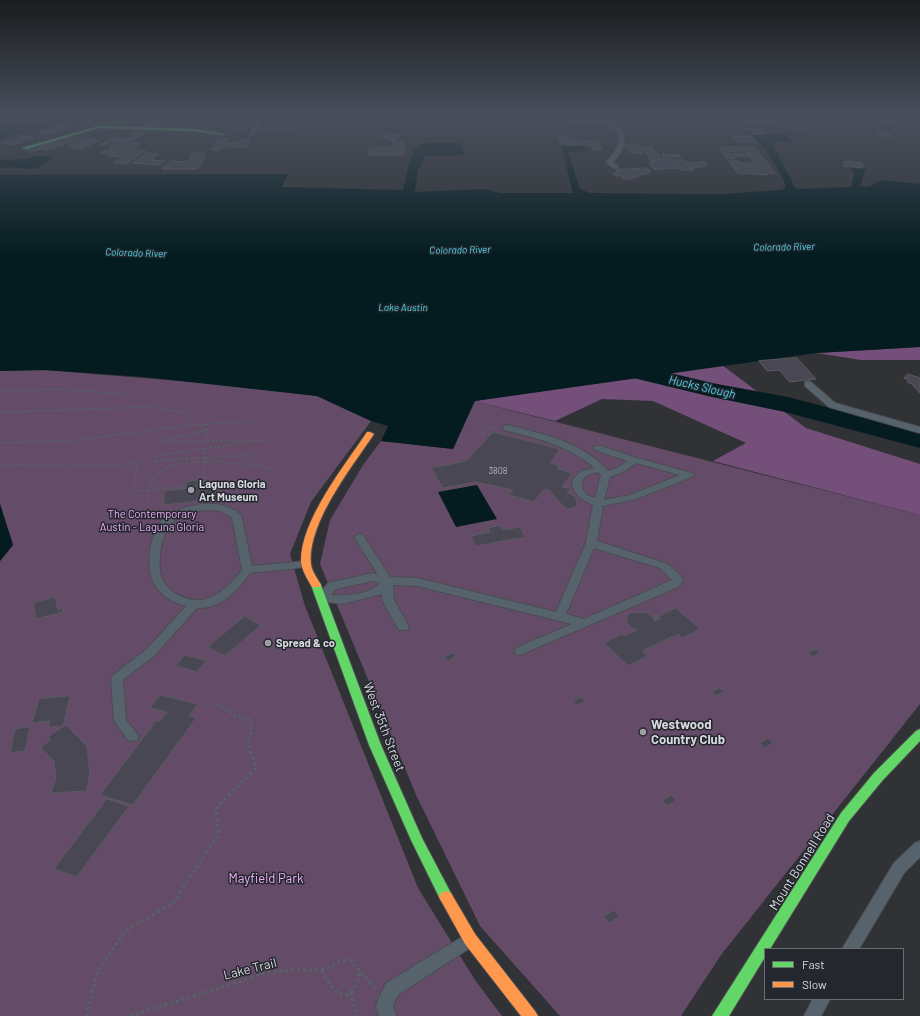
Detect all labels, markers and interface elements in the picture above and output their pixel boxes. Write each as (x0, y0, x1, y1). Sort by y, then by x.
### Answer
water label: Colorado River (753, 240, 815, 254)
water label: Colorado River (429, 243, 491, 257)
water label: Colorado River (105, 246, 167, 260)
water label: Lake Austin (378, 302, 428, 314)
water label: Hucks Slough (667, 372, 737, 402)
house number: 3808 (488, 466, 508, 476)
place label: Laguna Gloria Art Museum (199, 477, 266, 503)
marker: Laguna Gloria Art Museum (186, 485, 196, 495)
park label: The Contemporary Austin - Laguna Gloria (100, 507, 204, 533)
place label: Spread & co (276, 636, 335, 650)
marker: Spread & co (263, 638, 273, 648)
street label: West 35th Street (360, 680, 408, 774)
place label: Westwood Country Club (651, 717, 725, 748)
marker: Westwood Country Club (638, 727, 648, 737)
street label: Mount Bonnell Road (766, 811, 838, 913)
park label: Mayfield Park (229, 871, 303, 887)
legend (764, 948, 904, 1000)
street label: Lake Trail (222, 955, 278, 983)
text: Fast (802, 957, 825, 971)
text: Slow (802, 977, 827, 991)

